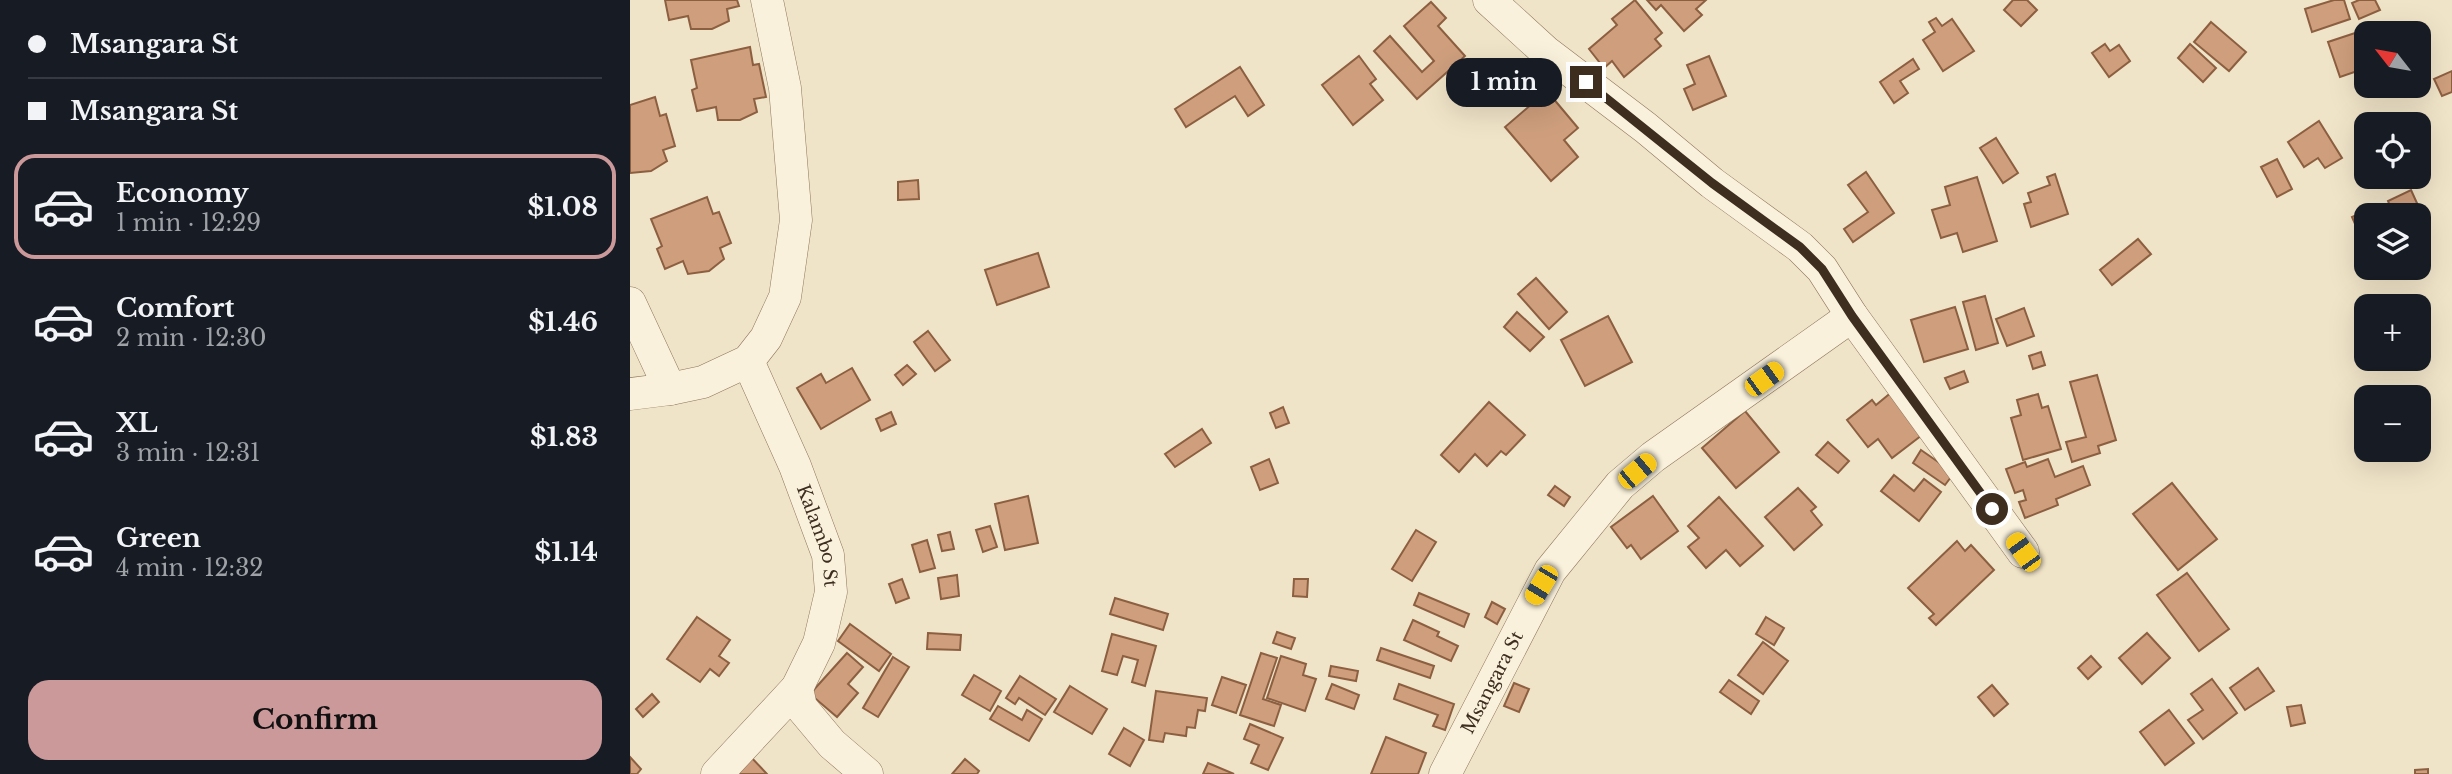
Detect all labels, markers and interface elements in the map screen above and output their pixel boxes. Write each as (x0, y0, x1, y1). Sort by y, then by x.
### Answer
north arrow (2354, 21, 2431, 98)
map controls (2354, 21, 2431, 462)
text: Msangara St (70, 28, 238, 60)
callout: 1 min (1446, 57, 1562, 106)
route end (1570, 66, 1602, 98)
text: 1 min (1471, 68, 1537, 96)
text: Msangara St (70, 95, 238, 127)
button: locate (2354, 112, 2431, 189)
icon: car (32, 175, 95, 238)
text: Economy (116, 177, 249, 209)
text: $1.08 (528, 191, 598, 223)
button: layers (2354, 203, 2431, 280)
text: 1 min · 12:29 (116, 209, 261, 237)
icon: car (32, 290, 95, 353)
text: Comfort (116, 292, 234, 324)
button: + (2354, 294, 2431, 371)
text: $1.46 (528, 306, 598, 338)
text: 2 min · 12:30 (116, 324, 266, 352)
car (1741, 358, 1788, 400)
button: − (2354, 385, 2431, 462)
icon: car (32, 405, 95, 468)
text: XL (116, 407, 158, 439)
text: $1.83 (530, 421, 598, 453)
text: 3 min · 12:31 (116, 439, 260, 467)
car (1615, 449, 1660, 493)
street label: Kalambo St (792, 482, 842, 588)
route start (1976, 493, 2008, 525)
icon: car (32, 520, 95, 583)
text: Green (116, 522, 201, 554)
car (2003, 529, 2044, 575)
text: $1.14 (535, 536, 598, 568)
text: 4 min · 12:32 (116, 554, 264, 582)
car (1522, 562, 1561, 608)
street label: Msangara St (1457, 627, 1528, 738)
button: Confirm (28, 680, 602, 760)

